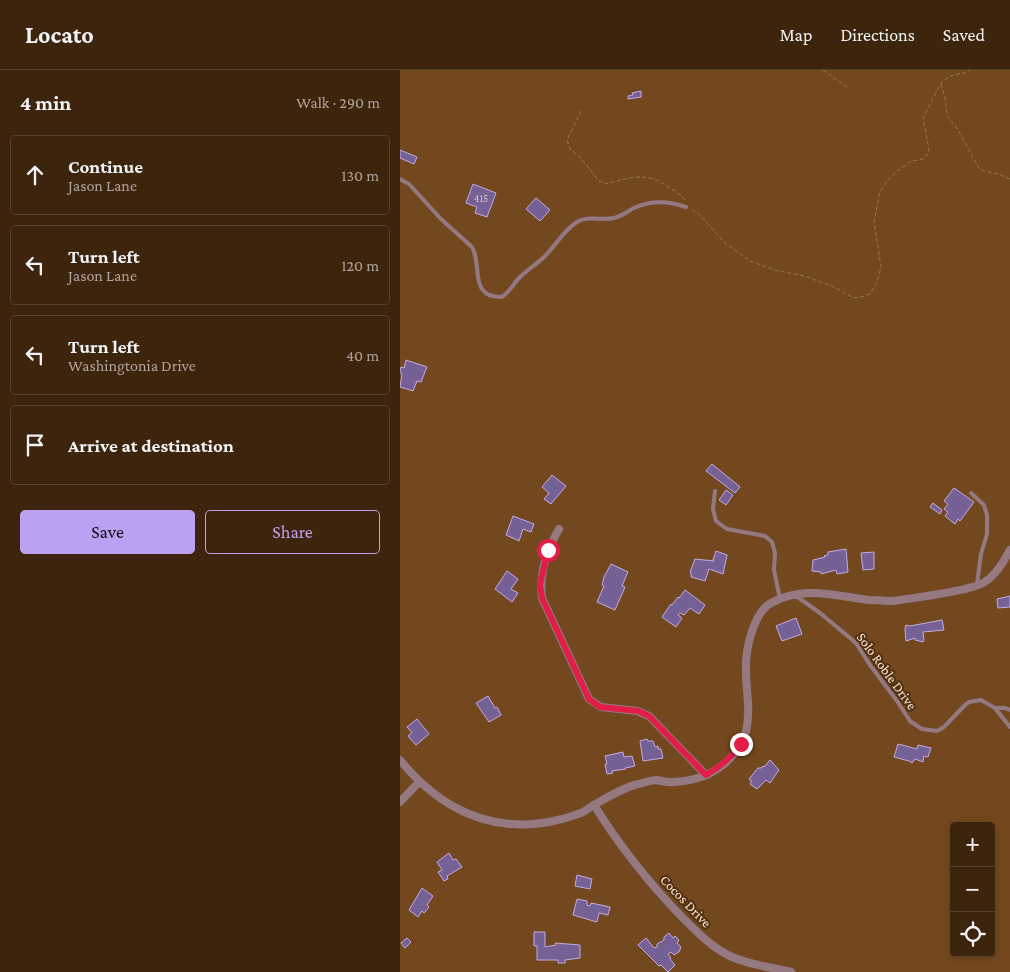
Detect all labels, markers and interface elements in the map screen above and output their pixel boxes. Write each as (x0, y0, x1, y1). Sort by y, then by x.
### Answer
text: Locato (25, 21, 94, 48)
text: Map (780, 25, 812, 45)
text: Directions (840, 25, 915, 45)
text: Saved (943, 25, 985, 45)
text: 4 min (20, 91, 71, 115)
text: Walk · 290 m (296, 94, 380, 111)
text: Continue (68, 156, 143, 177)
icon: ahead (21, 161, 49, 189)
text: 130 m (341, 167, 379, 184)
text: Jason Lane (68, 177, 137, 194)
house number: 415 (474, 192, 488, 204)
text: Turn left (68, 246, 140, 267)
icon: left (21, 251, 49, 279)
text: 120 m (341, 257, 379, 274)
text: Jason Lane (68, 267, 137, 284)
text: Turn left (68, 336, 140, 357)
icon: left (21, 341, 49, 369)
text: 40 m (346, 347, 379, 364)
text: Washingtonia Drive (68, 357, 196, 374)
icon: arrive (21, 431, 49, 459)
text: Arrive at destination (68, 435, 234, 456)
button: Save (20, 510, 195, 554)
button: Share (205, 510, 380, 554)
route start (537, 539, 560, 562)
street label: Solo Roble Drive (854, 629, 920, 713)
route end (730, 733, 753, 756)
map controls (950, 822, 995, 957)
button: + (950, 822, 995, 867)
button: − (950, 867, 995, 912)
street label: Cocos Drive (657, 872, 715, 930)
button: locate (950, 912, 995, 957)

